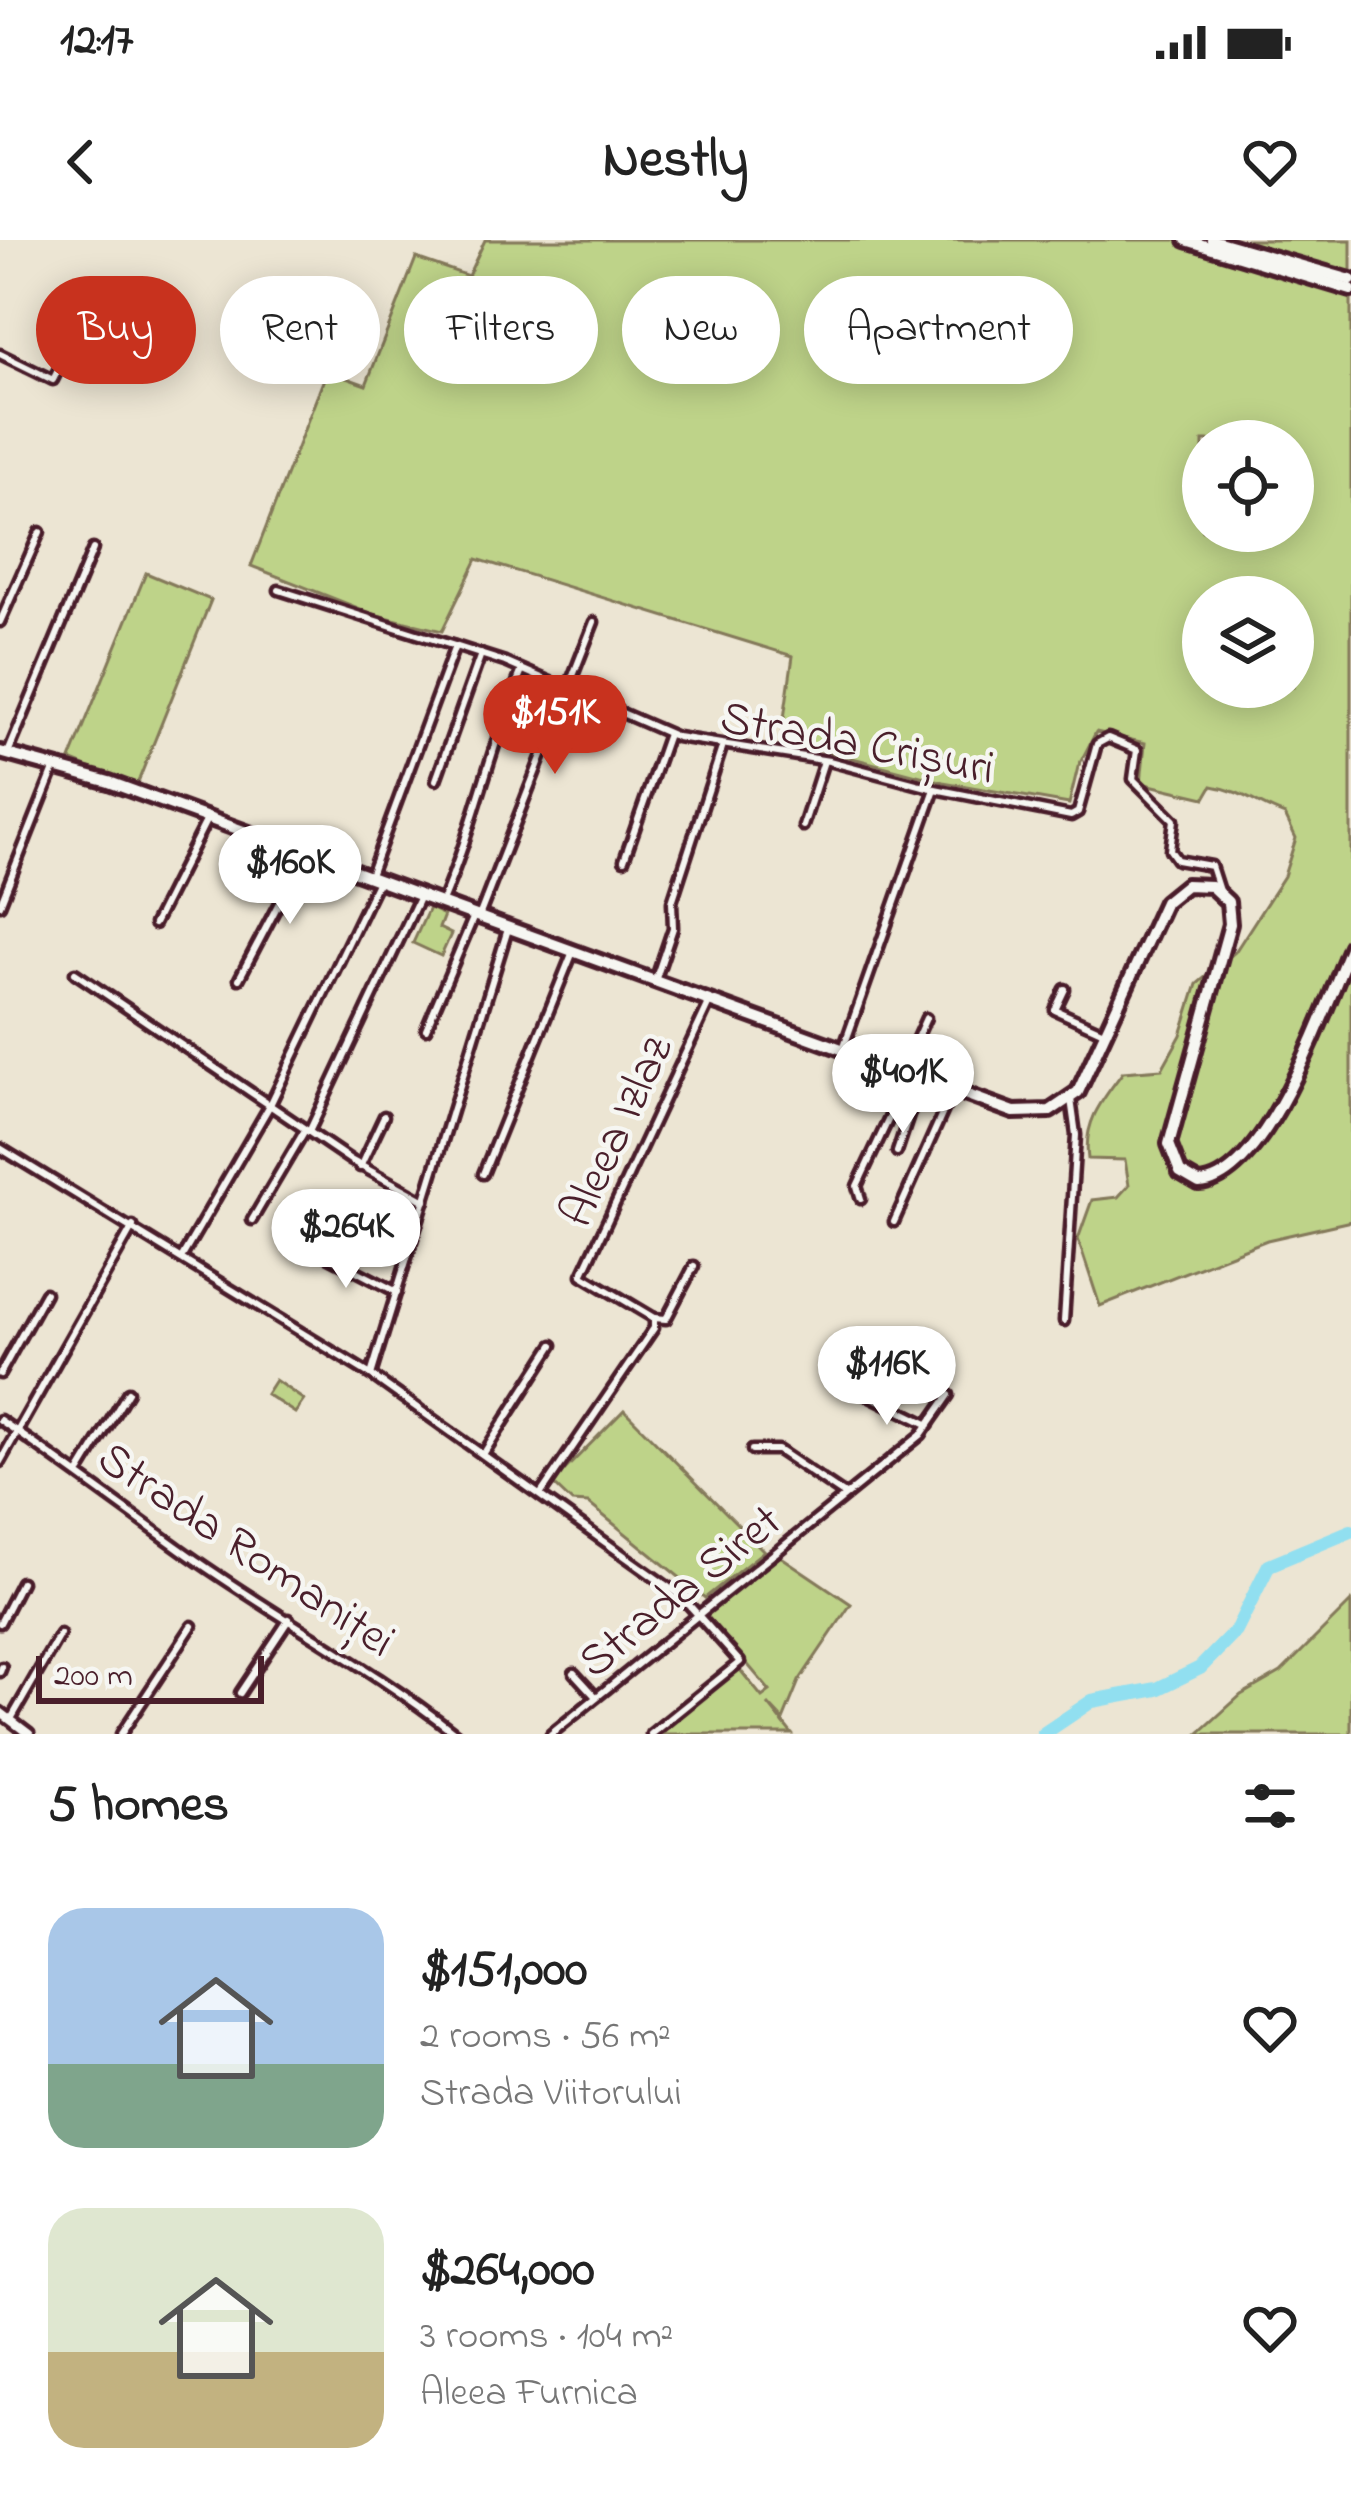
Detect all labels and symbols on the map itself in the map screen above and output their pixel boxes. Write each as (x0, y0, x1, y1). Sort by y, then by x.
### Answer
pin: $151K (471, 675, 639, 777)
street label: Strada Crișuri (714, 684, 1000, 806)
pin: $160K (206, 825, 374, 927)
street label: Aleea Izlaz (544, 1024, 694, 1239)
pin: $401K (819, 1034, 987, 1136)
pin: $264K (262, 1189, 430, 1291)
pin: $116K (803, 1326, 971, 1428)
street label: Strada Romaniței (82, 1425, 408, 1677)
street label: Strada Siret (564, 1489, 798, 1697)
scale bar (36, 1650, 264, 1703)

